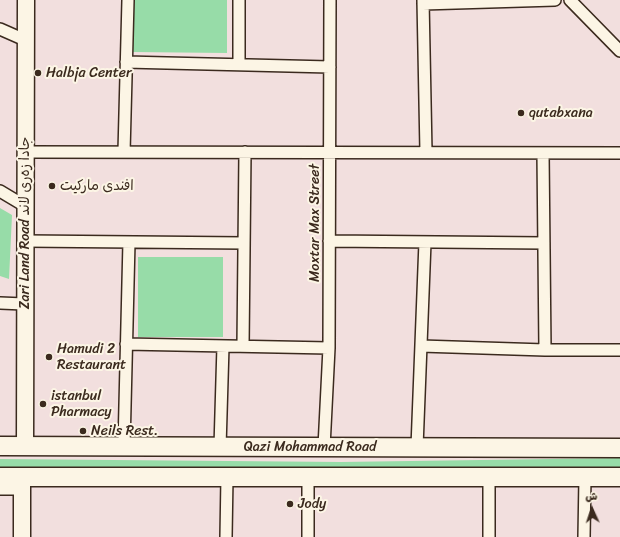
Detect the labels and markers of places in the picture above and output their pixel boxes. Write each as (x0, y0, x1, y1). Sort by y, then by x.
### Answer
place label: Halbja Center (46, 65, 132, 81)
marker: Halbja Center (33, 68, 43, 78)
place label: qutabxana (529, 105, 593, 121)
marker: qutabxana (516, 108, 526, 118)
place label: افندى ماركيت (60, 178, 134, 194)
marker: افندى ماركيت (47, 181, 57, 191)
place label: Hamudi 2 Restaurant (57, 341, 126, 374)
marker: Hamudi 2 Restaurant (44, 352, 54, 362)
place label: istanbul Pharmacy (51, 388, 112, 420)
marker: istanbul Pharmacy (38, 399, 48, 409)
place label: Neils Rest. (91, 423, 158, 439)
marker: Neils Rest. (78, 426, 88, 436)
place label: Jody (298, 496, 326, 512)
marker: Jody (285, 499, 295, 509)

